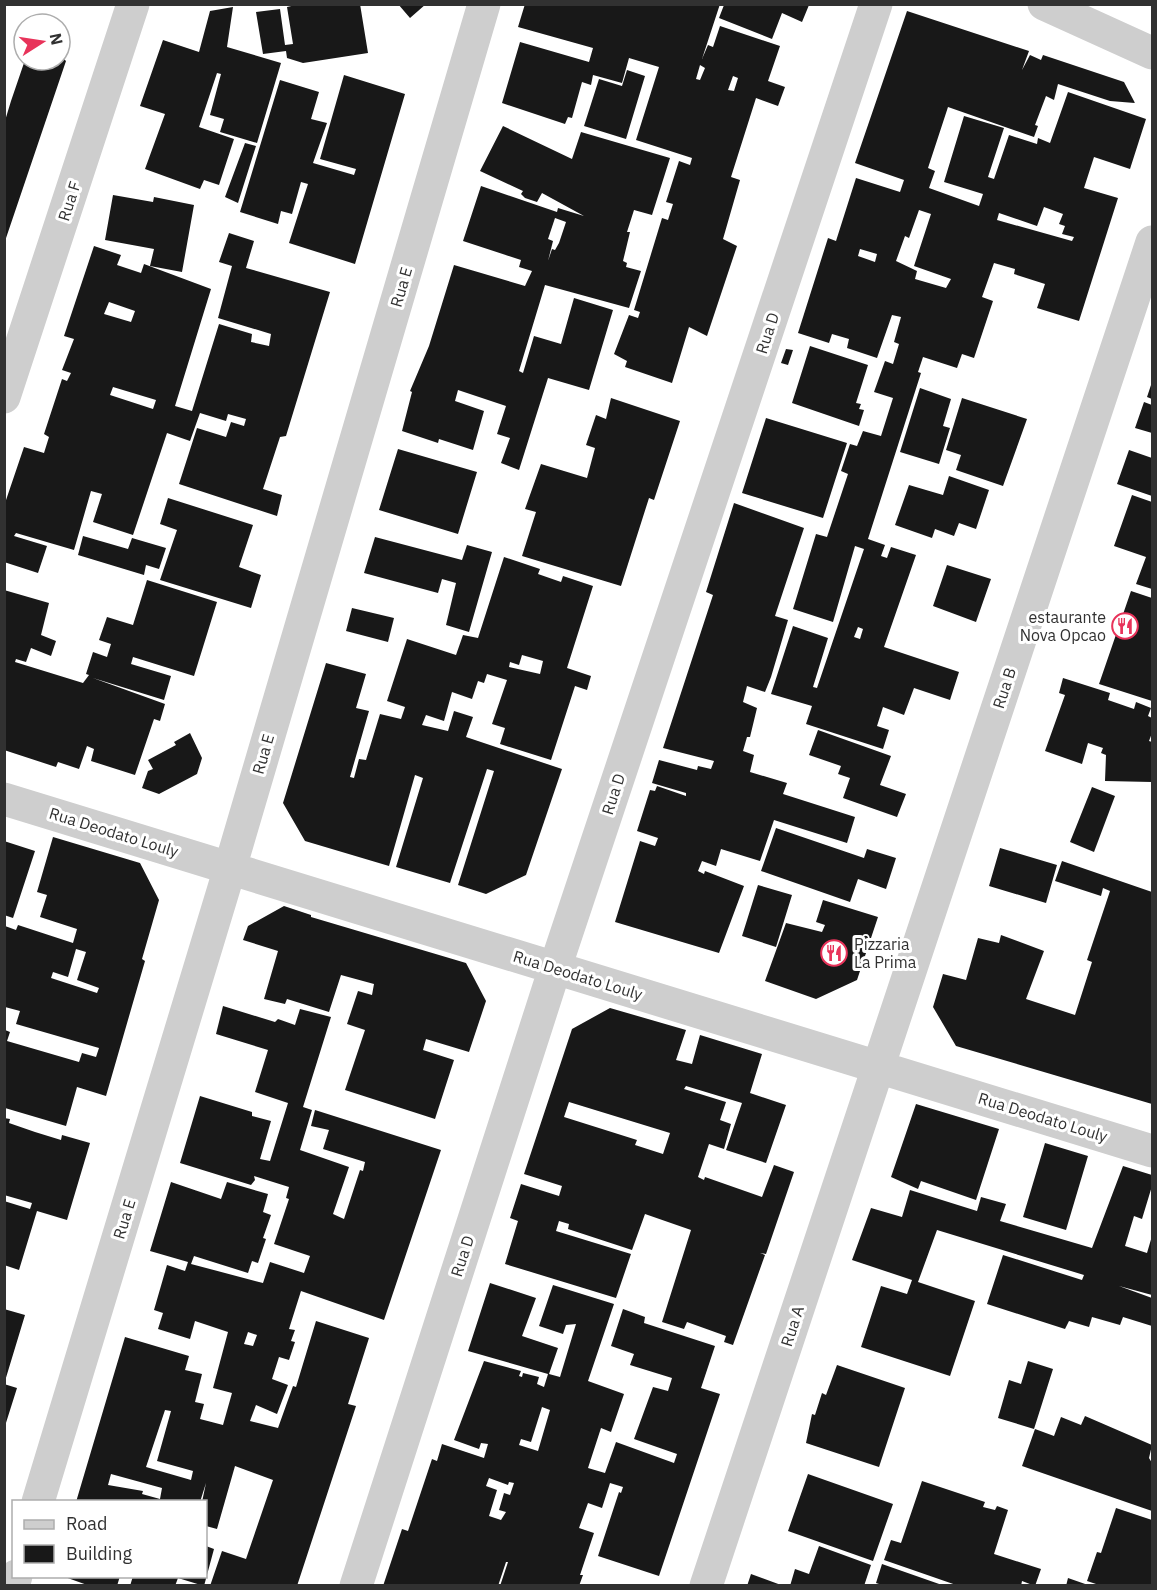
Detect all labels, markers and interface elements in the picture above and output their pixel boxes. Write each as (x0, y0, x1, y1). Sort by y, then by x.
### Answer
north arrow (12, 12, 72, 72)
text: N (46, 31, 68, 47)
street label: Rua F (53, 179, 85, 223)
street label: Rua E (386, 265, 416, 309)
street label: Rua D (751, 310, 783, 356)
place label: estaurante Nova Opcao (1020, 607, 1106, 645)
restaurant icon: estaurante Nova Opcao (1110, 611, 1140, 641)
street label: Rua B (988, 665, 1020, 711)
street label: Rua E (248, 732, 278, 776)
street label: Rua D (597, 771, 629, 817)
street label: Rua Deodato Louly (47, 803, 181, 861)
place label: Pizzaria La Prima (854, 934, 917, 972)
restaurant icon: Pizzaria La Prima (819, 938, 849, 968)
street label: Rua Deodato Louly (511, 946, 645, 1004)
street label: Rua Deodato Louly (976, 1088, 1110, 1146)
street label: Rua E (108, 1196, 140, 1242)
street label: Rua D (446, 1233, 478, 1279)
street label: Rua A (776, 1303, 808, 1349)
legend (12, 1500, 207, 1578)
text: Road (66, 1512, 107, 1535)
text: Building (66, 1542, 133, 1565)

